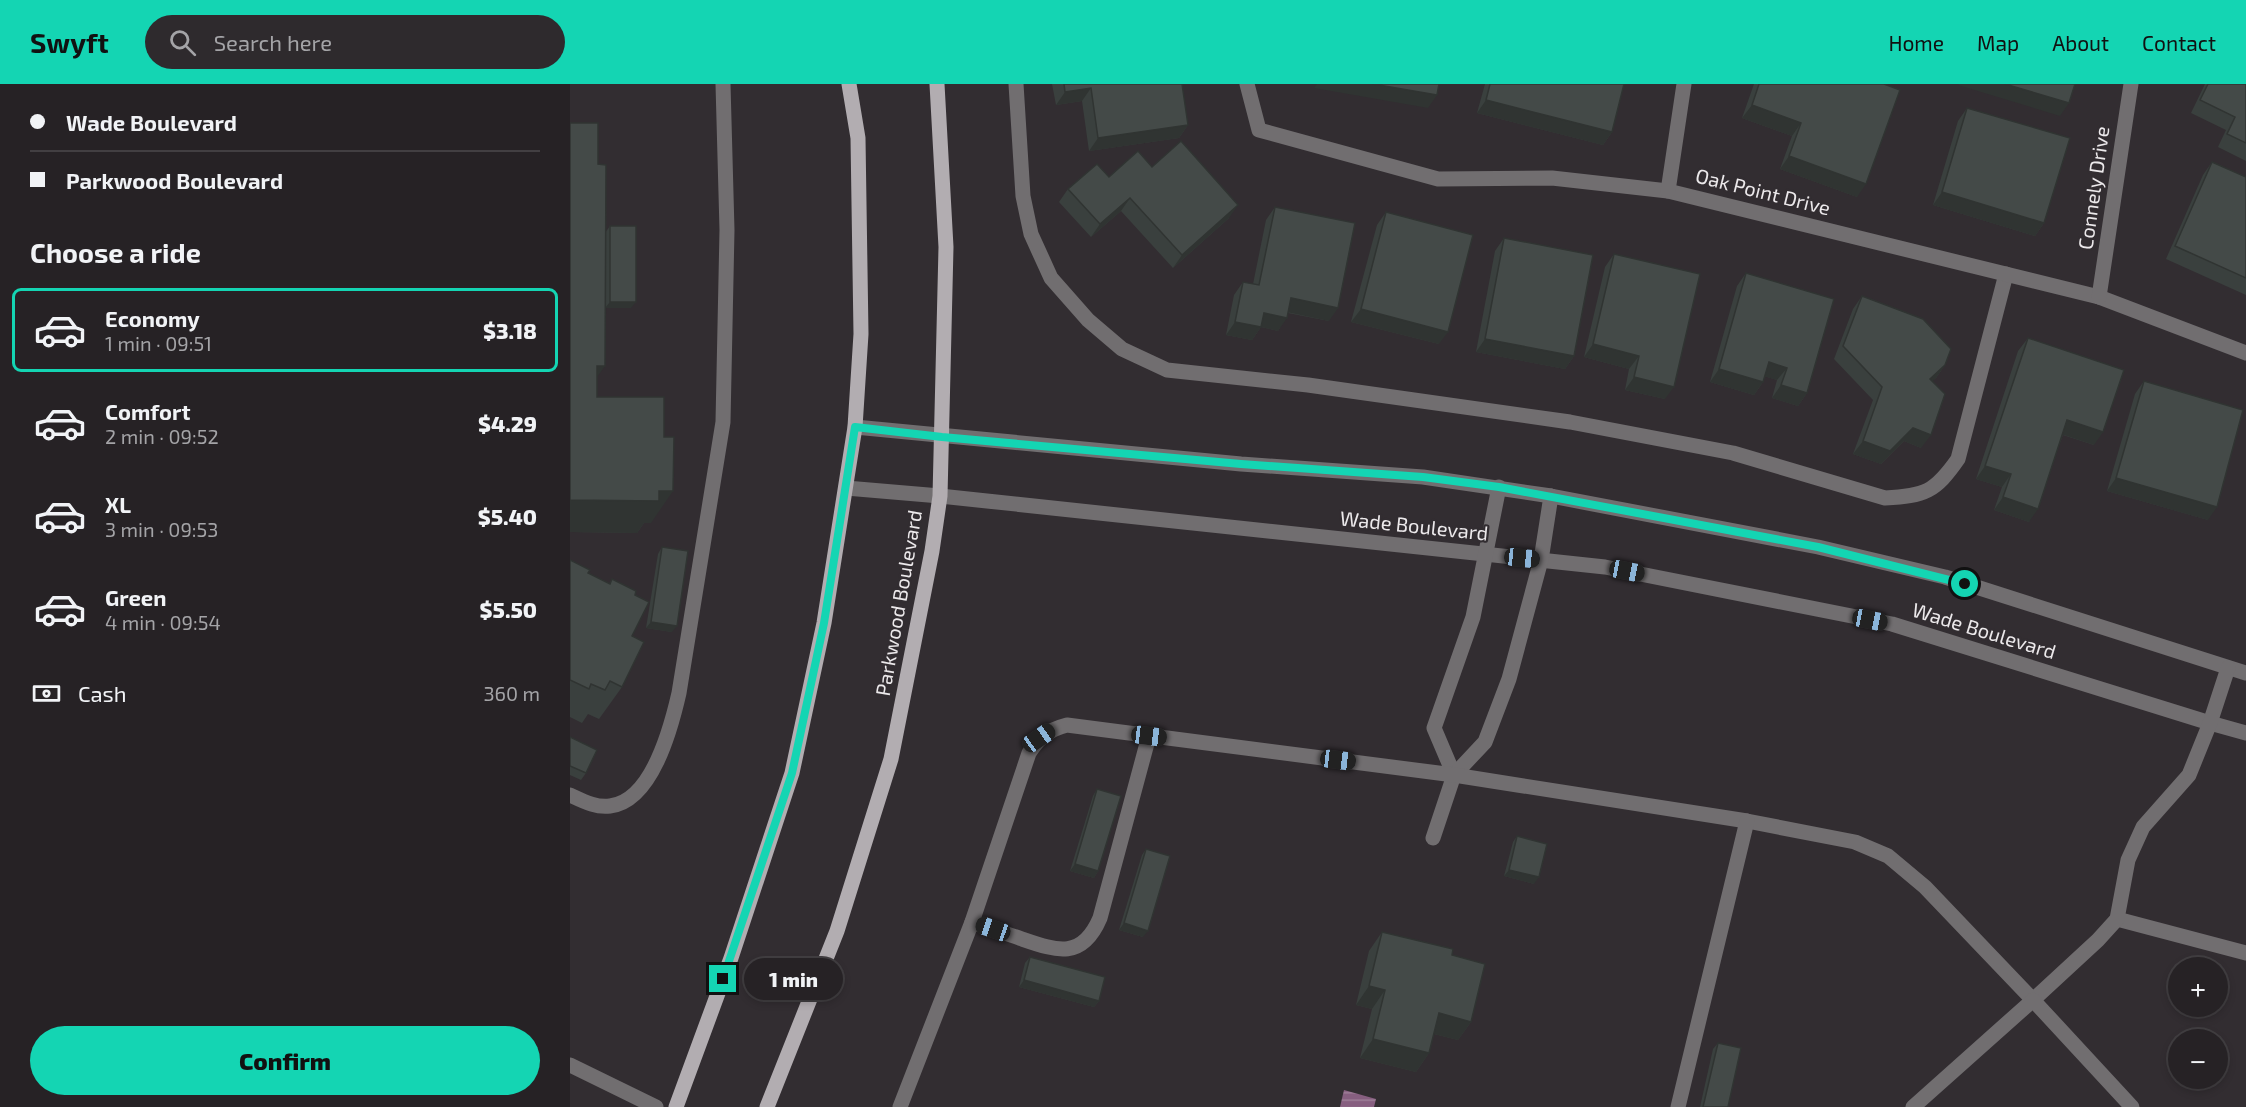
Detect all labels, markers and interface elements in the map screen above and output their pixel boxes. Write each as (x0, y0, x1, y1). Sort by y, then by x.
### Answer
search box (145, 15, 565, 69)
text: Swyft (30, 25, 109, 59)
icon: search (166, 26, 199, 59)
text: Search here (214, 29, 332, 55)
text: Home (1888, 30, 1944, 55)
text: Map (1977, 30, 2019, 55)
text: About (2052, 30, 2109, 55)
text: Contact (2142, 30, 2216, 55)
text: Wade Boulevard (66, 109, 237, 135)
street label: Connely Drive (2072, 125, 2114, 251)
street label: Oak Point Drive (1693, 163, 1833, 219)
text: Parkwood Boulevard (66, 167, 283, 193)
text: Choose a ride (30, 236, 201, 268)
icon: car (33, 303, 87, 357)
text: Economy (105, 305, 200, 331)
text: $3.18 (483, 317, 537, 343)
text: 1 min · 09:51 (105, 331, 212, 355)
icon: car (33, 396, 87, 450)
text: Comfort (105, 398, 190, 424)
text: $4.29 (478, 410, 537, 436)
text: 2 min · 09:52 (105, 424, 219, 448)
icon: car (33, 489, 87, 543)
text: XL (105, 491, 131, 517)
text: $5.40 (478, 503, 537, 529)
street label: Wade Boulevard (1339, 505, 1489, 545)
street label: Parkwood Boulevard (870, 508, 926, 698)
text: 3 min · 09:53 (105, 517, 218, 541)
car (1503, 547, 1541, 569)
car (1608, 559, 1646, 583)
route start (1951, 570, 1978, 597)
icon: car (33, 582, 87, 636)
text: Green (105, 584, 167, 610)
text: $5.50 (480, 596, 537, 622)
street label: Wade Boulevard (1910, 597, 2059, 663)
car (1851, 608, 1889, 632)
text: 4 min · 09:54 (105, 610, 221, 634)
icon: cash (30, 677, 63, 710)
text: Cash (78, 680, 127, 706)
text: 360 m (483, 681, 540, 705)
car (1019, 720, 1059, 756)
car (1130, 725, 1168, 747)
car (1319, 749, 1357, 771)
car (973, 915, 1013, 943)
map controls (2168, 957, 2228, 1089)
button: + (2168, 957, 2228, 1017)
callout: 1 min (744, 958, 843, 1000)
route end (709, 965, 736, 992)
text: 1 min (769, 967, 818, 991)
button: Confirm (30, 1026, 540, 1095)
button: − (2168, 1029, 2228, 1089)

